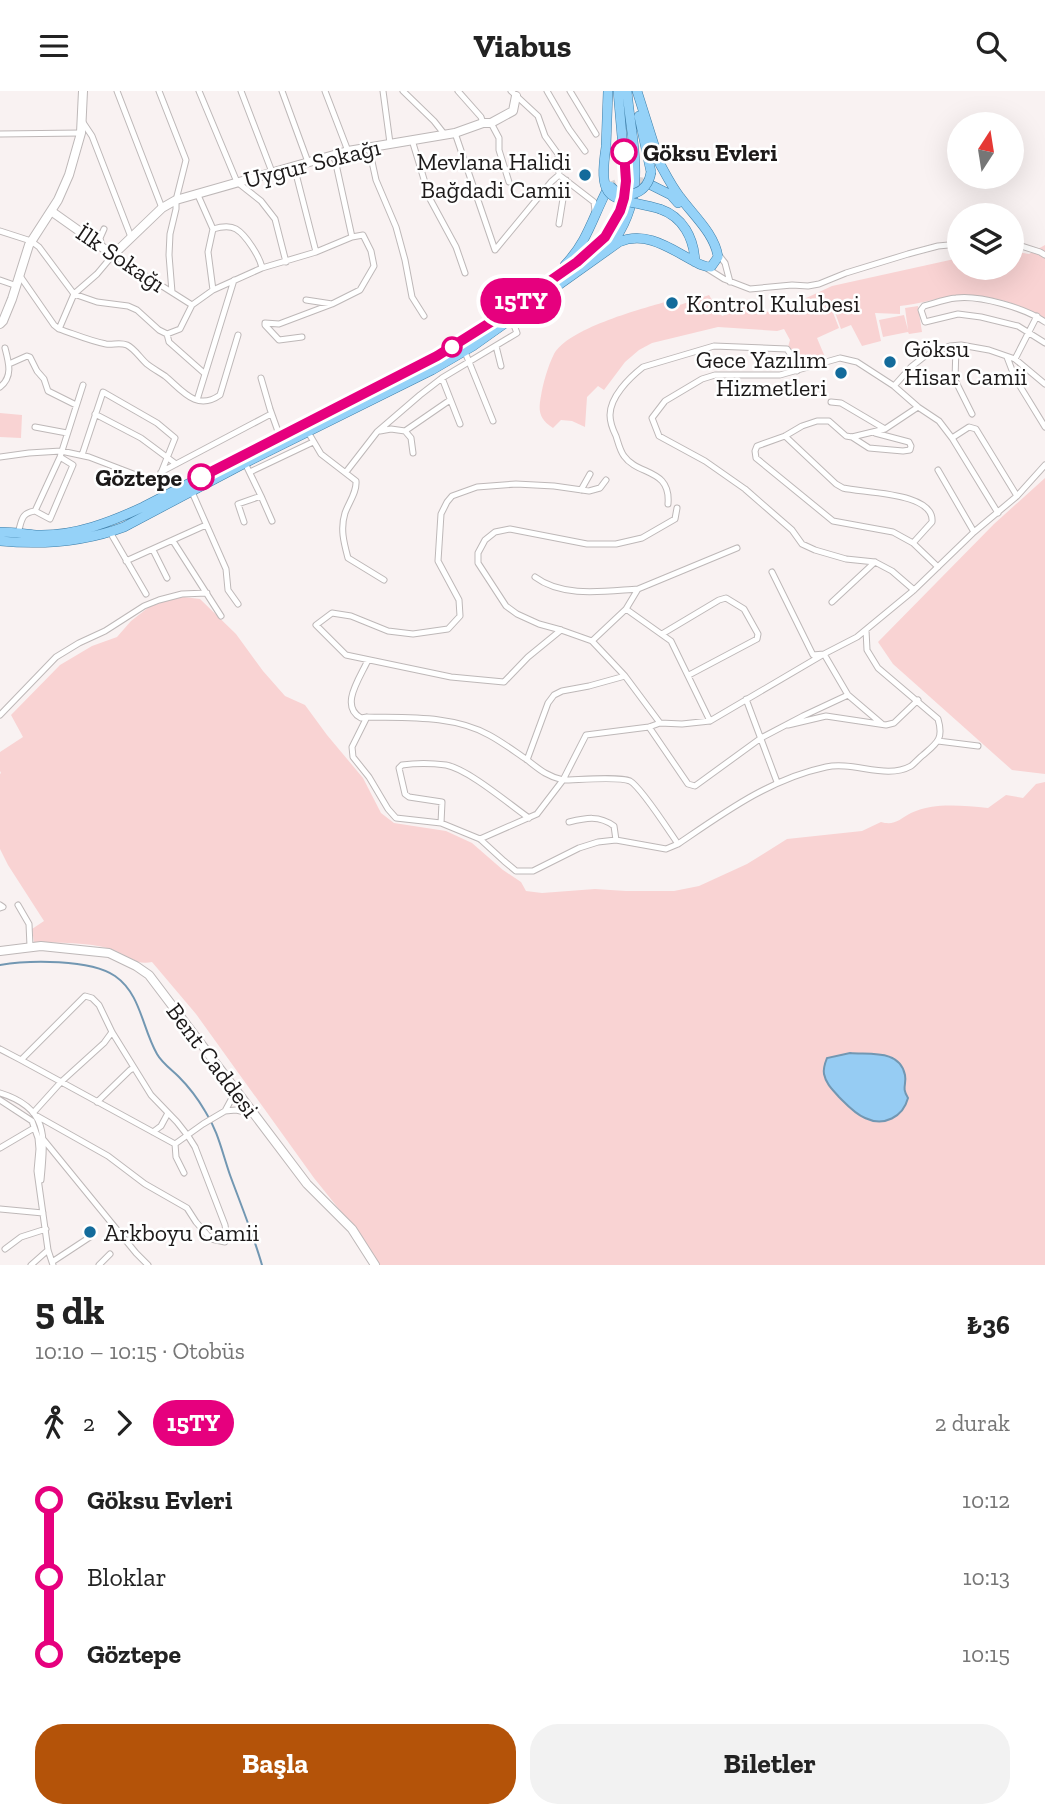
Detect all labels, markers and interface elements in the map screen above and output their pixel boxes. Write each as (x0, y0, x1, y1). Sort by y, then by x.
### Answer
icon: menu (35, 27, 73, 65)
text: Viabus (474, 27, 571, 65)
icon: search (972, 27, 1010, 65)
north arrow (947, 112, 1024, 189)
map controls (947, 112, 1024, 280)
street label: Uygur Sokağı (241, 132, 383, 194)
place label: Göksu Evleri (643, 138, 777, 167)
marker: Göksu Evleri (611, 139, 637, 165)
place label: Mevlana Halidi Bağdadi Camii (416, 147, 571, 204)
marker: Mevlana Halidi Bağdadi Camii (577, 167, 593, 183)
button: layers (947, 203, 1024, 280)
street label: İlk Sokağı (71, 218, 171, 298)
line badge: 15TY (472, 278, 570, 324)
text: 15TY (494, 286, 548, 315)
place label: Kontrol Kulubesi (686, 289, 860, 318)
marker: Kontrol Kulubesi (664, 295, 680, 311)
place label: Göksu Hisar Camii (904, 334, 1028, 391)
unlabelled marker (442, 337, 462, 357)
place label: Gece Yazılım Hizmetleri (696, 345, 827, 402)
marker: Göksu Hisar Camii (882, 354, 898, 370)
marker: Gece Yazılım Hizmetleri (833, 365, 849, 381)
place label: Göztepe (95, 463, 182, 492)
marker: Göztepe (188, 464, 214, 490)
street label: Bent Caddesi (161, 997, 266, 1123)
place label: Arkboyu Camii (104, 1218, 259, 1247)
marker: Arkboyu Camii (82, 1224, 98, 1240)
text: 5 dk (35, 1288, 105, 1334)
text: ₺36 (966, 1309, 1010, 1341)
text: 10:10 – 10:15 · Otobüs (35, 1337, 245, 1365)
icon: walk (35, 1404, 73, 1442)
icon: forward (105, 1404, 143, 1442)
text: 15TY (167, 1408, 220, 1437)
text: 2 (83, 1409, 95, 1437)
text: 2 durak (935, 1409, 1010, 1437)
text: Göksu Evleri (87, 1484, 233, 1516)
text: 10:12 (962, 1486, 1010, 1514)
text: Bloklar (87, 1561, 167, 1593)
text: 10:13 (963, 1563, 1010, 1591)
text: Göztepe (87, 1638, 181, 1670)
text: 10:15 (962, 1640, 1010, 1668)
button: Başla (35, 1724, 516, 1804)
button: Biletler (530, 1724, 1010, 1804)

